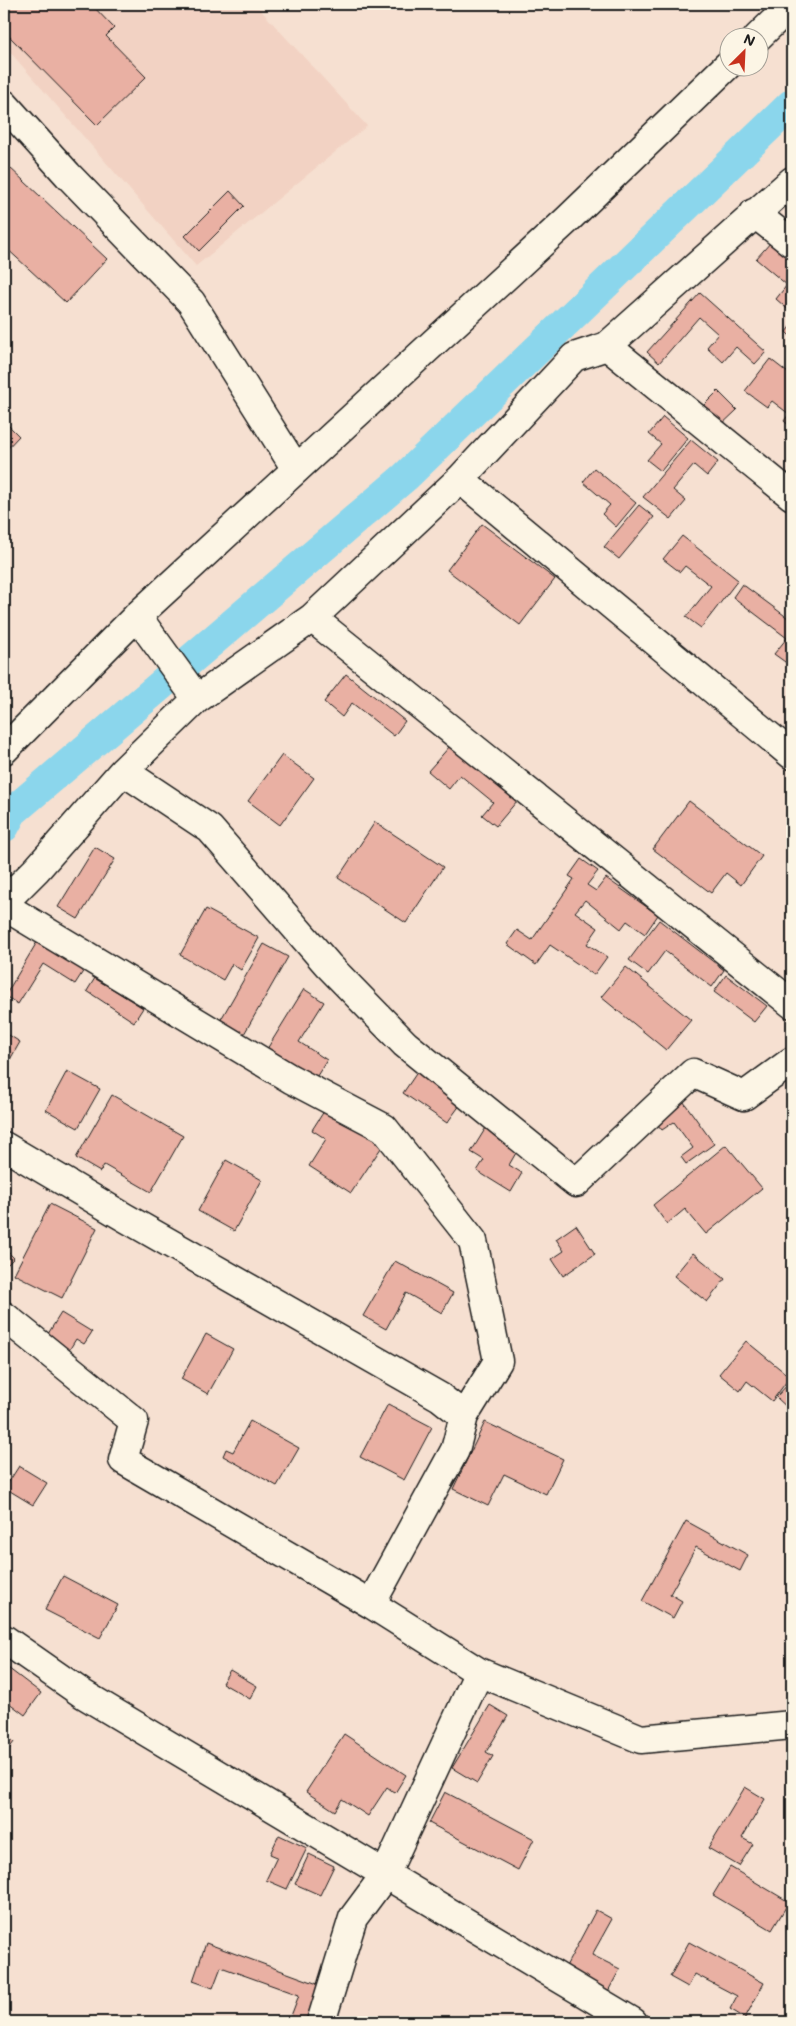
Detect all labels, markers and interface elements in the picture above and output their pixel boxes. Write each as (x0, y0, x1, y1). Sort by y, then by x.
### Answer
north arrow (718, 28, 768, 78)
text: N (741, 29, 758, 51)

